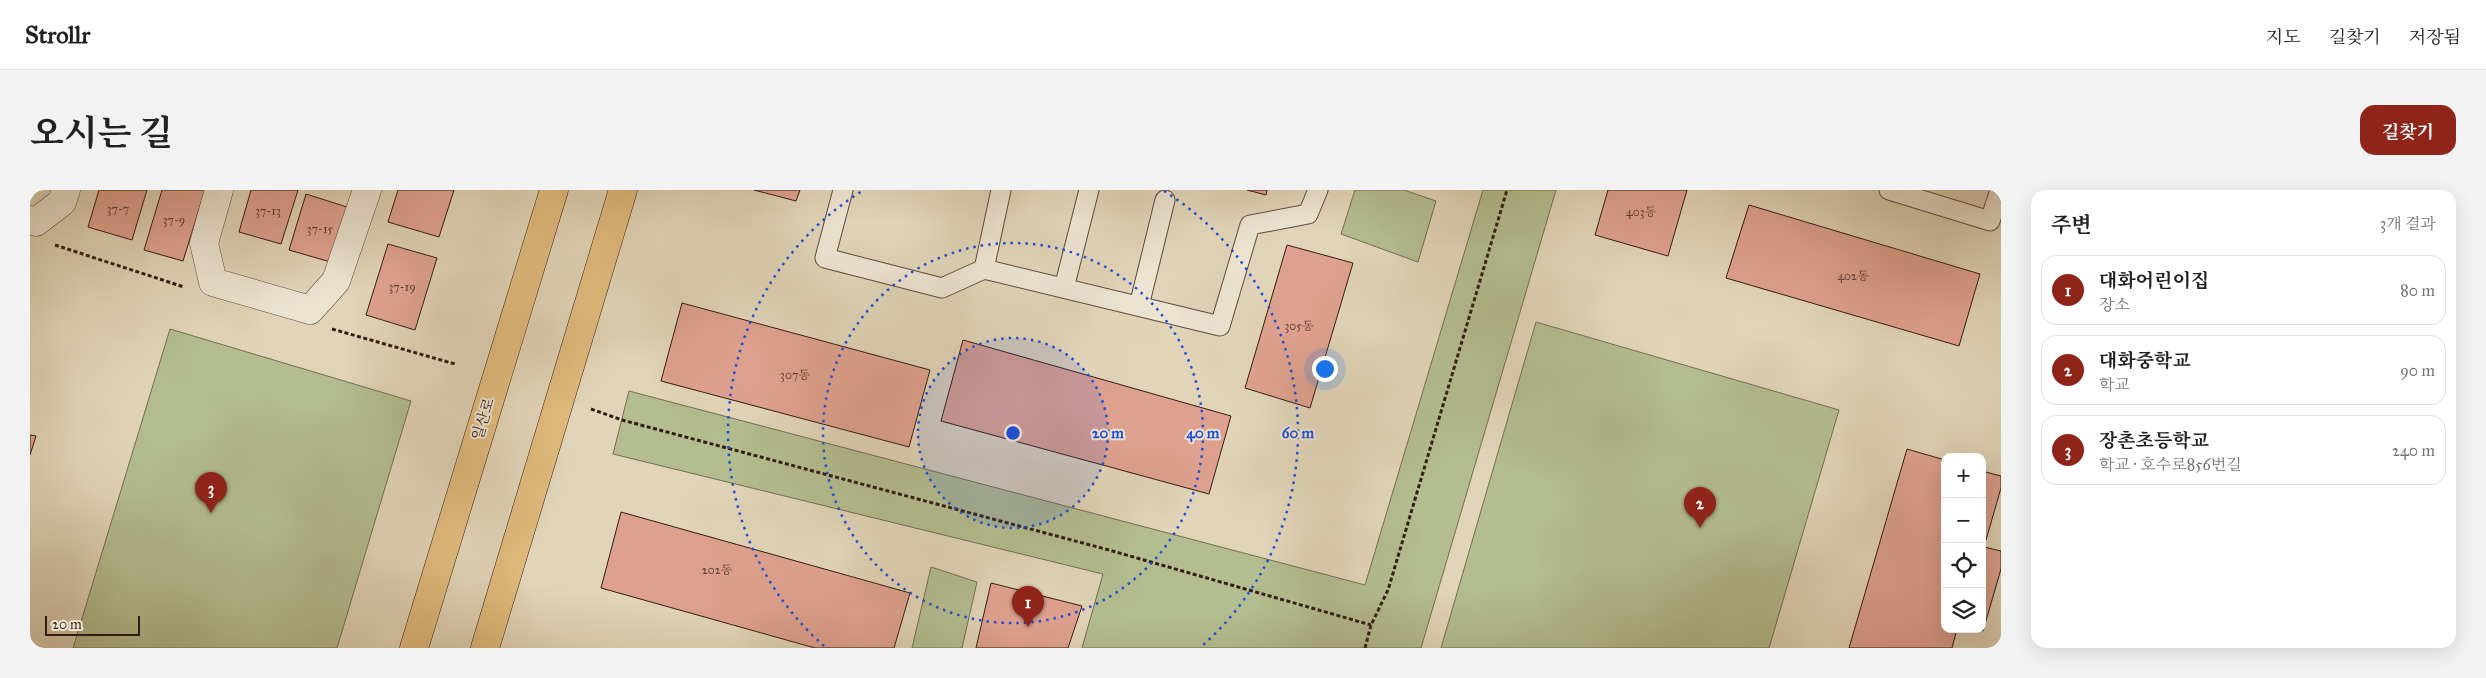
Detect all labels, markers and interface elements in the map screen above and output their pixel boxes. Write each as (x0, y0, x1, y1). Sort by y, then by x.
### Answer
text: Strollr (25, 20, 90, 50)
text: 지도 (2266, 26, 2301, 48)
text: 길찾기 (2329, 26, 2381, 48)
text: 저장됨 (2409, 26, 2461, 48)
button: 길찾기 (2360, 105, 2456, 155)
text: 오시는 길 (30, 112, 173, 155)
house number: 37-7 (107, 202, 129, 216)
house number: 37-13 (255, 204, 281, 218)
house number: 403동 (1626, 205, 1656, 219)
text: 주변 (2051, 212, 2092, 238)
house number: 37-9 (163, 213, 185, 227)
text: 3개 결과 (2380, 214, 2436, 233)
house number: 37-15 (307, 222, 334, 236)
house number: 402동 (1837, 269, 1869, 283)
text: 대화어린이집 (2099, 269, 2209, 292)
house number: 37-19 (388, 280, 416, 294)
text: 1 (2065, 281, 2071, 300)
text: 80 m (2400, 281, 2435, 300)
text: 장소 (2099, 295, 2130, 314)
house number: 305동 (1285, 319, 1314, 333)
text: 대화중학교 (2099, 349, 2191, 372)
your location (1312, 356, 1338, 382)
text: 2 (2064, 361, 2072, 380)
text: 90 m (2400, 361, 2435, 380)
house number: 307동 (780, 368, 810, 382)
text: 학교 (2099, 375, 2130, 394)
street label: 일산로 (468, 395, 498, 442)
centre of rings (1004, 424, 1022, 442)
text: 20 m (1092, 424, 1124, 442)
text: 40 m (1187, 424, 1220, 443)
text: 60 m (1282, 424, 1315, 442)
text: 장촌초등학교 (2099, 429, 2209, 452)
text: 3 (2065, 441, 2071, 460)
text: 240 m (2392, 441, 2435, 460)
map controls (1941, 453, 1986, 633)
button: + (1941, 453, 1986, 498)
text: 학교 · 호수로856번길 (2099, 455, 2242, 474)
pin: 3 (195, 472, 227, 513)
pin: 2 (1684, 487, 1716, 528)
button: − (1941, 498, 1986, 543)
button: locate (1941, 543, 1986, 588)
house number: 202동 (702, 563, 733, 577)
pin: 1 (1012, 586, 1044, 627)
button: layers (1941, 588, 1986, 633)
scale bar (45, 613, 140, 636)
text: 20 m (52, 616, 82, 633)

